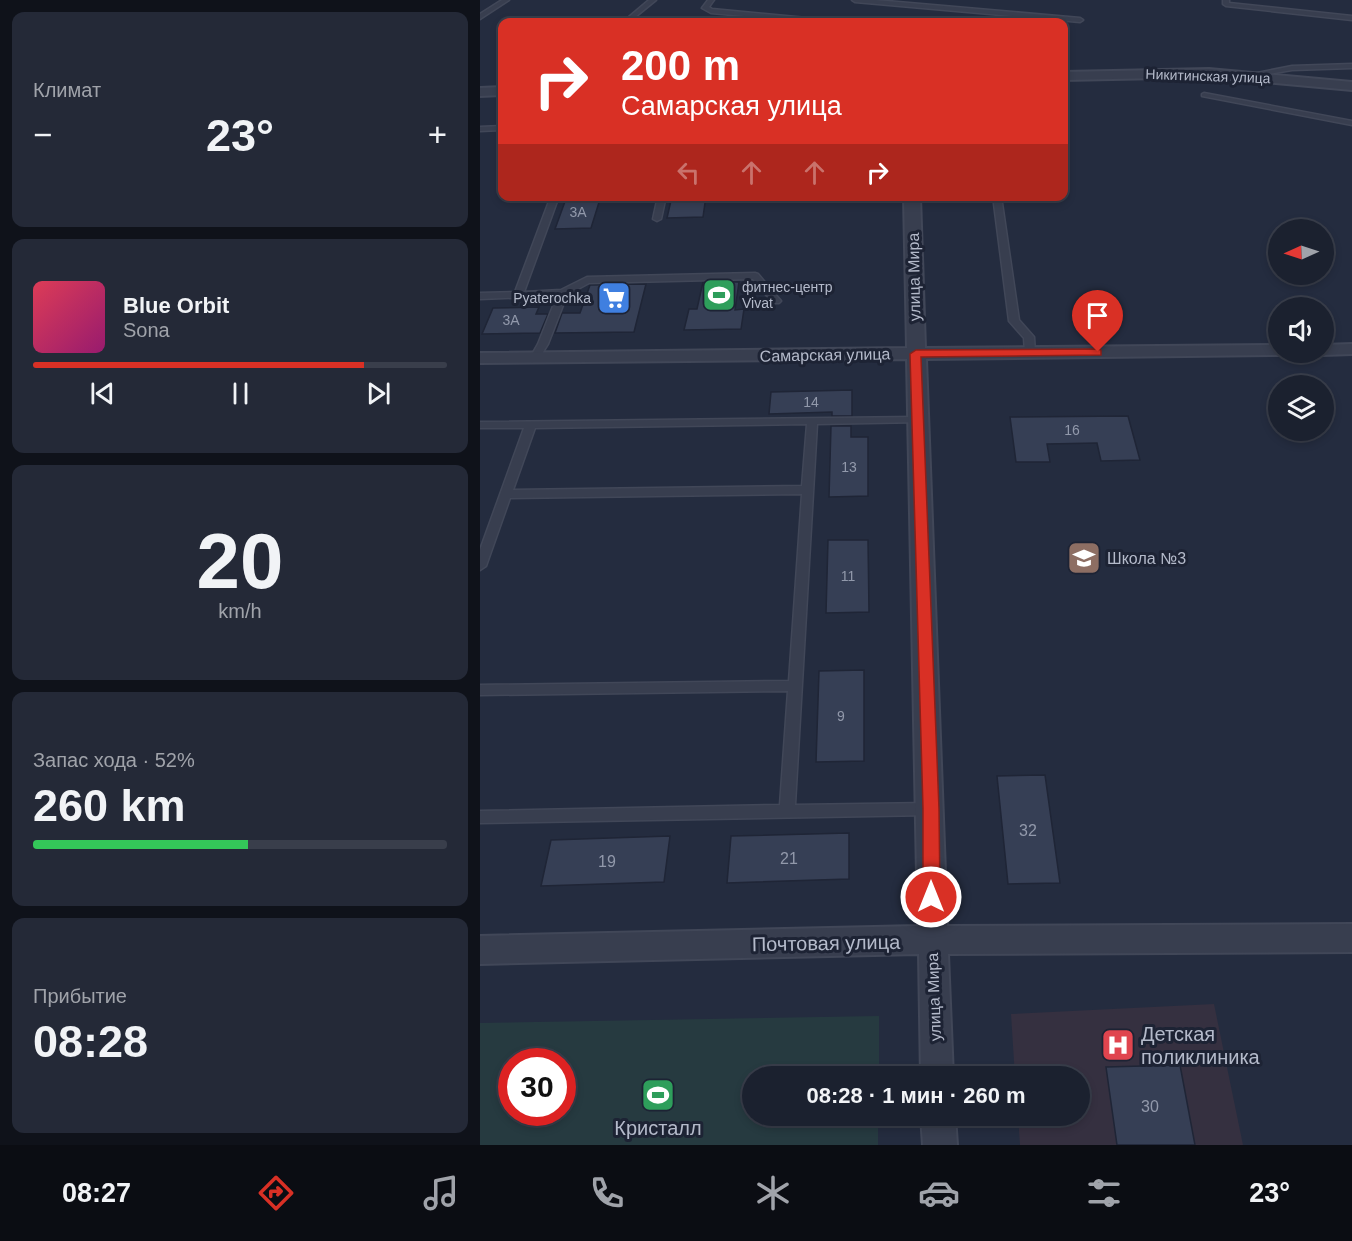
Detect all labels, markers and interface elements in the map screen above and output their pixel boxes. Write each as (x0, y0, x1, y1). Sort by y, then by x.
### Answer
icon: right (522, 42, 600, 120)
text: 200 m (621, 42, 740, 89)
street label: Никитинская улица (1145, 66, 1271, 86)
text: Климат (33, 79, 101, 101)
text: Самарская улица (621, 91, 842, 121)
text: 23° (206, 110, 274, 161)
text: − (33, 116, 52, 153)
text: + (428, 116, 447, 153)
icon: left (672, 156, 705, 189)
icon: ahead (735, 156, 768, 189)
icon: ahead (798, 156, 831, 189)
icon: right (861, 156, 894, 189)
house number: 3А (569, 204, 587, 220)
north arrow (1268, 219, 1334, 285)
map controls (1268, 219, 1334, 441)
street label: улица Мира (905, 233, 923, 321)
sports icon: фитнес-центр Vivat (701, 277, 737, 313)
place label: фитнес-центр Vivat (742, 279, 833, 311)
supermarket icon: Pyaterochka (596, 280, 632, 316)
place label: Pyaterochka (513, 290, 591, 306)
pin (1072, 290, 1123, 352)
text: Blue Orbit (123, 293, 229, 318)
button: sound (1268, 297, 1334, 363)
icon: arrive (1081, 299, 1114, 332)
house number: 3А (502, 312, 520, 328)
text: Sona (123, 319, 170, 341)
street label: Самарская улица (759, 345, 891, 365)
button: layers (1268, 375, 1334, 441)
icon: previous (86, 377, 119, 410)
icon: pause (224, 377, 257, 410)
icon: next (362, 377, 395, 410)
house number: 14 (803, 394, 819, 410)
house number: 16 (1064, 422, 1080, 438)
house number: 13 (841, 459, 857, 475)
text: 20 (197, 517, 283, 605)
school or university icon: Школа №3 (1066, 540, 1102, 576)
place label: Школа №3 (1107, 550, 1186, 567)
house number: 11 (841, 568, 855, 584)
text: km/h (218, 600, 262, 622)
house number: 9 (837, 708, 845, 724)
text: Запас хода · 52% (33, 749, 195, 771)
text: 260 km (33, 780, 186, 831)
house number: 32 (1019, 822, 1037, 839)
house number: 21 (780, 850, 798, 867)
house number: 19 (598, 853, 616, 870)
position arrow (899, 865, 963, 929)
street label: Почтовая улица (752, 931, 901, 955)
street label: улица Мира (924, 952, 944, 1042)
text: Прибытие (33, 985, 127, 1007)
text: 08:28 (33, 1016, 148, 1067)
place label: Детская поликлиника (1141, 1023, 1261, 1068)
hospital icon: Детская поликлиника (1100, 1027, 1136, 1063)
speed limit sign: 30 (498, 1048, 576, 1126)
sports icon: Кристалл (640, 1077, 676, 1113)
text: 08:28 · 1 мин · 260 m (806, 1083, 1026, 1108)
house number: 30 (1141, 1098, 1159, 1115)
place label: Кристалл (614, 1117, 702, 1139)
icon: directions (255, 1172, 297, 1214)
icon: music (420, 1172, 462, 1214)
icon: phone (586, 1172, 628, 1214)
icon: climate (752, 1172, 794, 1214)
icon: car (918, 1172, 960, 1214)
icon: filters (1083, 1172, 1125, 1214)
text: 08:27 (62, 1178, 131, 1208)
text: 23° (1249, 1178, 1290, 1208)

